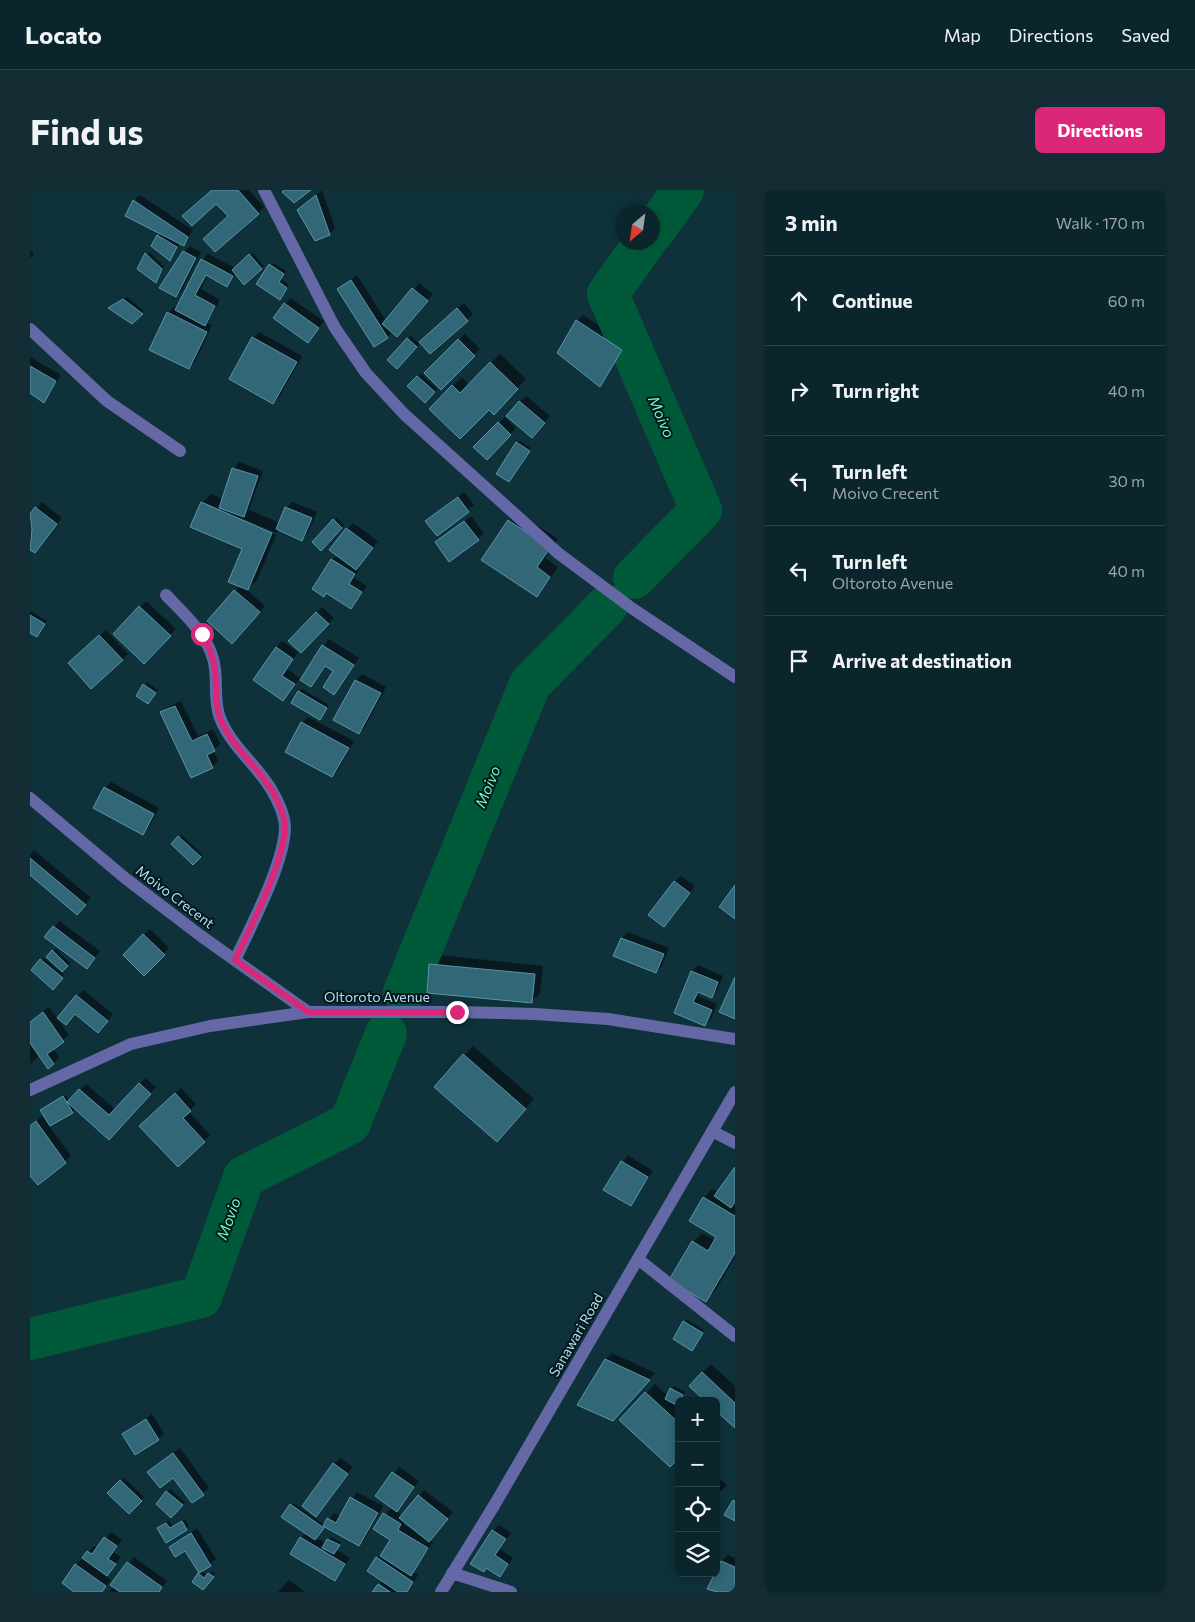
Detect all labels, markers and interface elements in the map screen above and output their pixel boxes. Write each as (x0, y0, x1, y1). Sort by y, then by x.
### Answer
text: Locato (25, 20, 102, 49)
text: Map (944, 24, 981, 46)
text: Directions (1009, 24, 1093, 46)
text: Saved (1121, 24, 1170, 46)
button: Directions (1035, 107, 1165, 153)
text: Find us (30, 109, 144, 152)
north arrow (615, 205, 660, 250)
text: 3 min (785, 210, 838, 235)
text: Walk · 170 m (1056, 213, 1145, 232)
icon: ahead (785, 287, 813, 315)
text: Continue (832, 289, 912, 312)
text: 60 m (1108, 291, 1145, 310)
icon: right (785, 377, 813, 405)
text: Turn right (832, 379, 919, 402)
text: 40 m (1108, 381, 1145, 400)
water label: Moivo (645, 393, 679, 440)
text: Turn left (832, 460, 907, 483)
icon: left (785, 467, 813, 495)
text: 30 m (1108, 471, 1145, 490)
text: Moivo Crecent (832, 483, 939, 502)
text: Turn left (832, 550, 907, 573)
icon: left (785, 557, 813, 585)
text: 40 m (1108, 561, 1145, 580)
text: Oltoroto Avenue (832, 573, 953, 592)
route start (191, 623, 214, 646)
icon: arrive (785, 647, 813, 675)
text: Arrive at destination (832, 649, 1012, 672)
water label: Moivo (471, 763, 504, 810)
street label: Moivo Crecent (133, 862, 218, 932)
street label: Oltoroto Avenue (324, 988, 430, 1005)
route end (446, 1001, 469, 1024)
water label: Movio (212, 1195, 244, 1242)
street label: Sanawari Road (545, 1290, 606, 1380)
map controls (675, 1397, 720, 1577)
button: + (675, 1397, 720, 1442)
button: − (675, 1442, 720, 1487)
button: locate (675, 1487, 720, 1532)
button: layers (675, 1532, 720, 1577)

